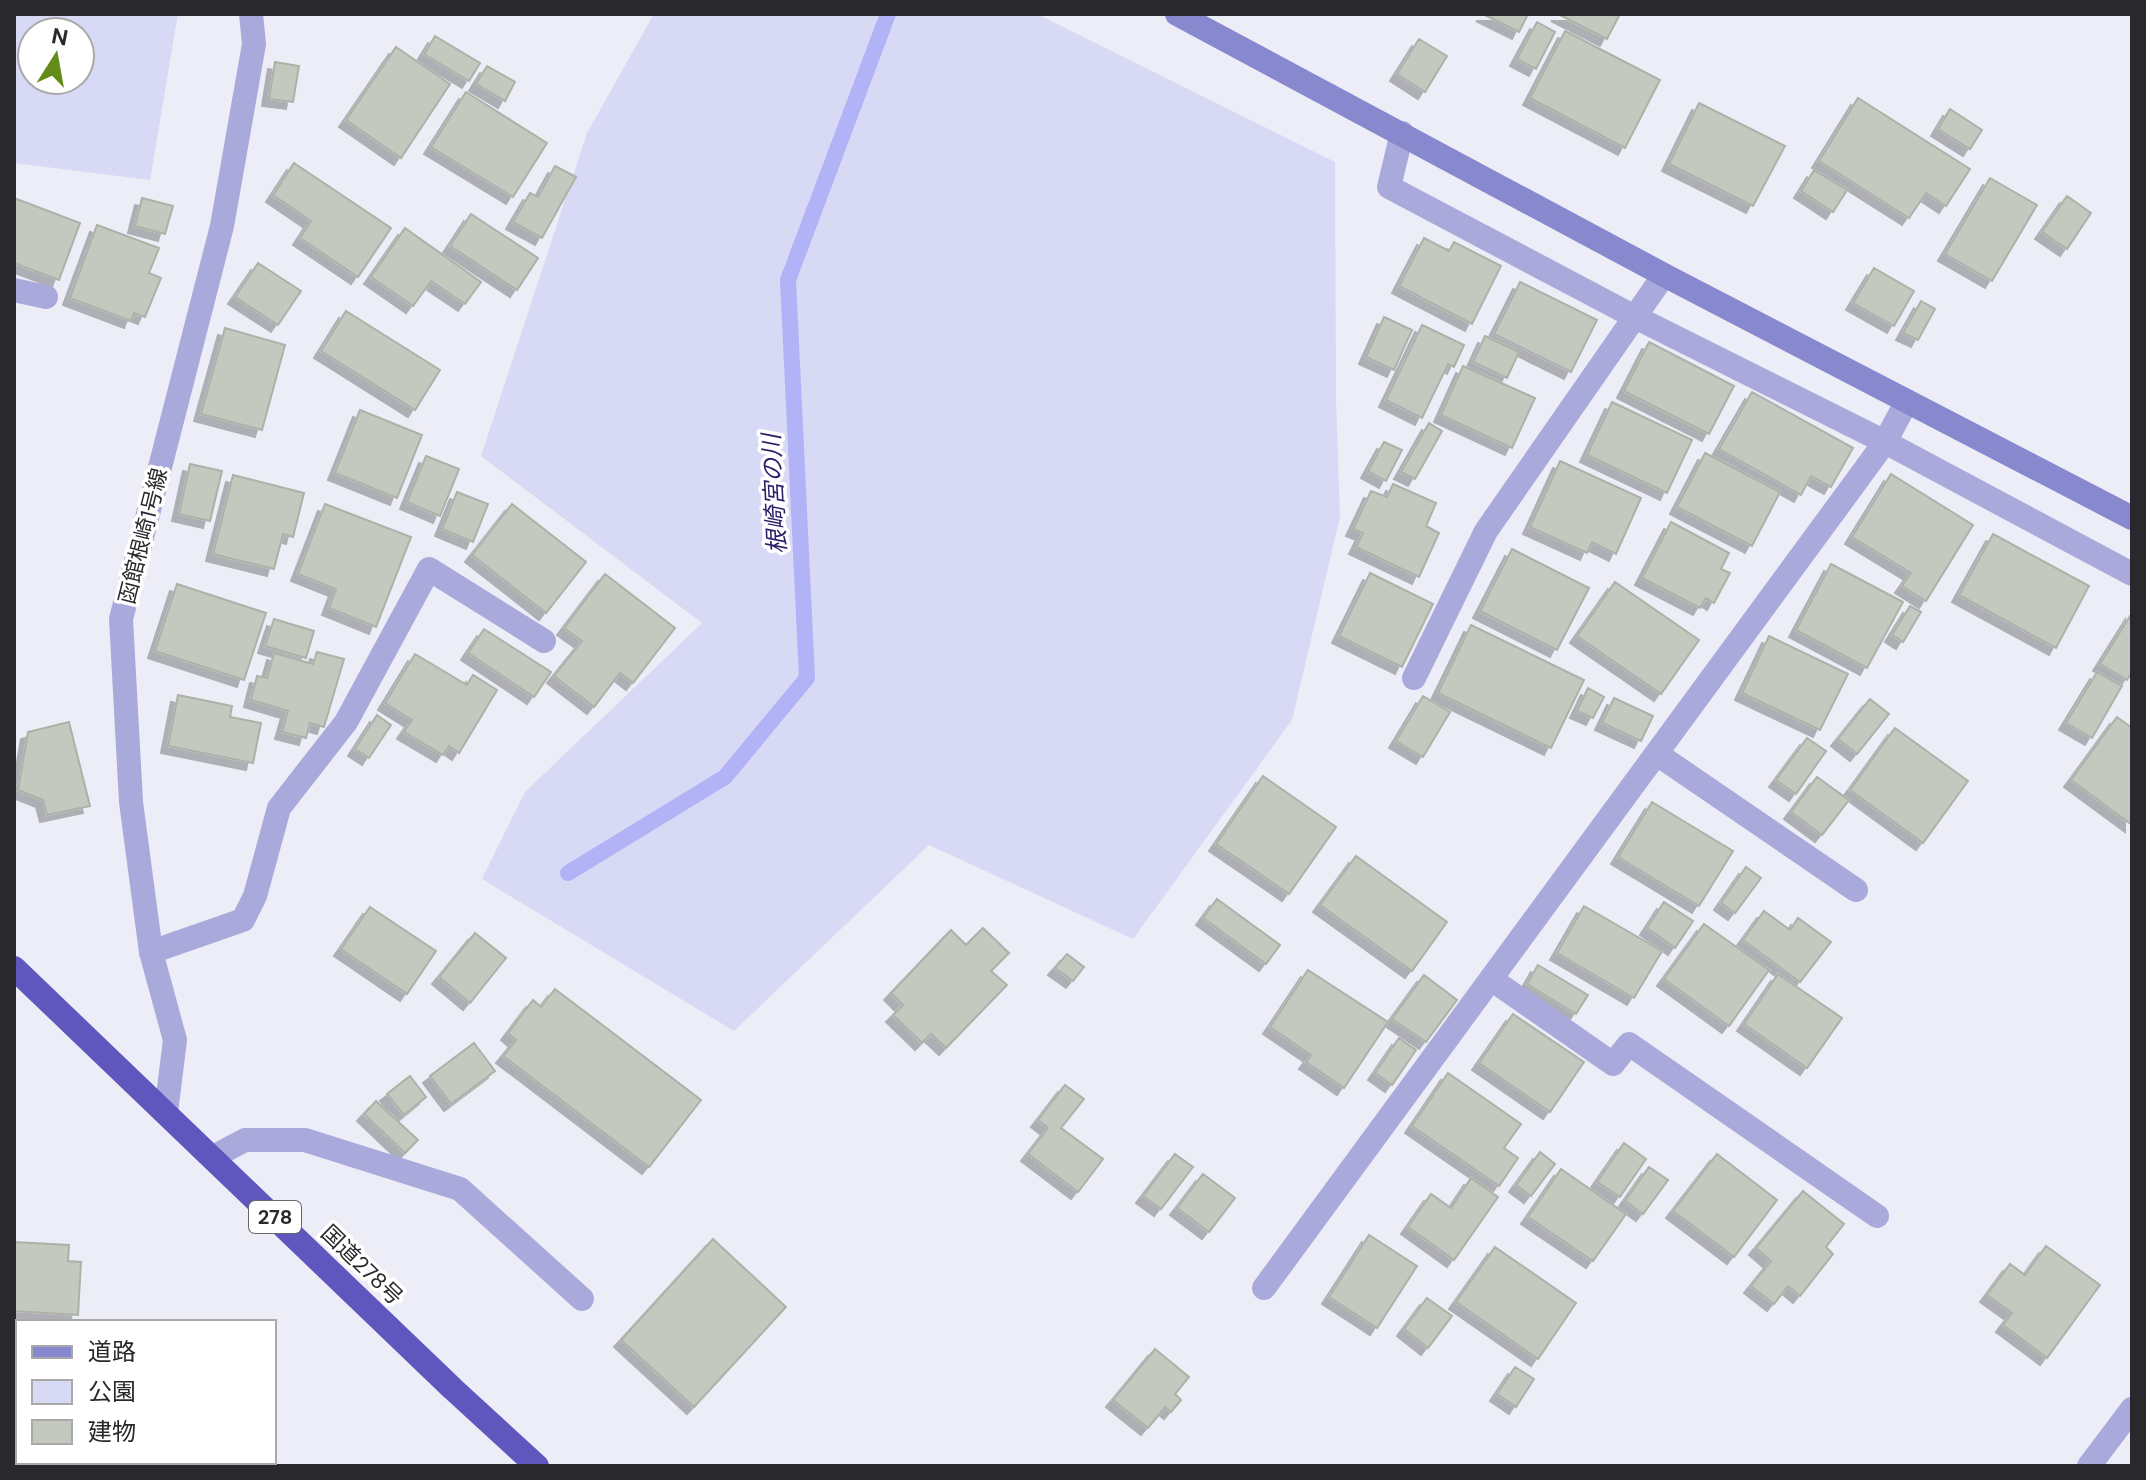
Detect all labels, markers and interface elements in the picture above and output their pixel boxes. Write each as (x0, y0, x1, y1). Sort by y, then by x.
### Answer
north arrow (16, 16, 96, 96)
text: N (49, 21, 70, 53)
water label: 根崎宮の川 (755, 430, 793, 555)
street label: 函館根崎1号線 (112, 465, 174, 607)
road number: 278 (249, 1201, 301, 1233)
street label: 国道278号 (315, 1219, 409, 1311)
legend (16, 1320, 276, 1464)
text: 道路 (88, 1336, 136, 1367)
text: 公園 (88, 1376, 136, 1407)
text: 建物 (88, 1416, 136, 1447)

